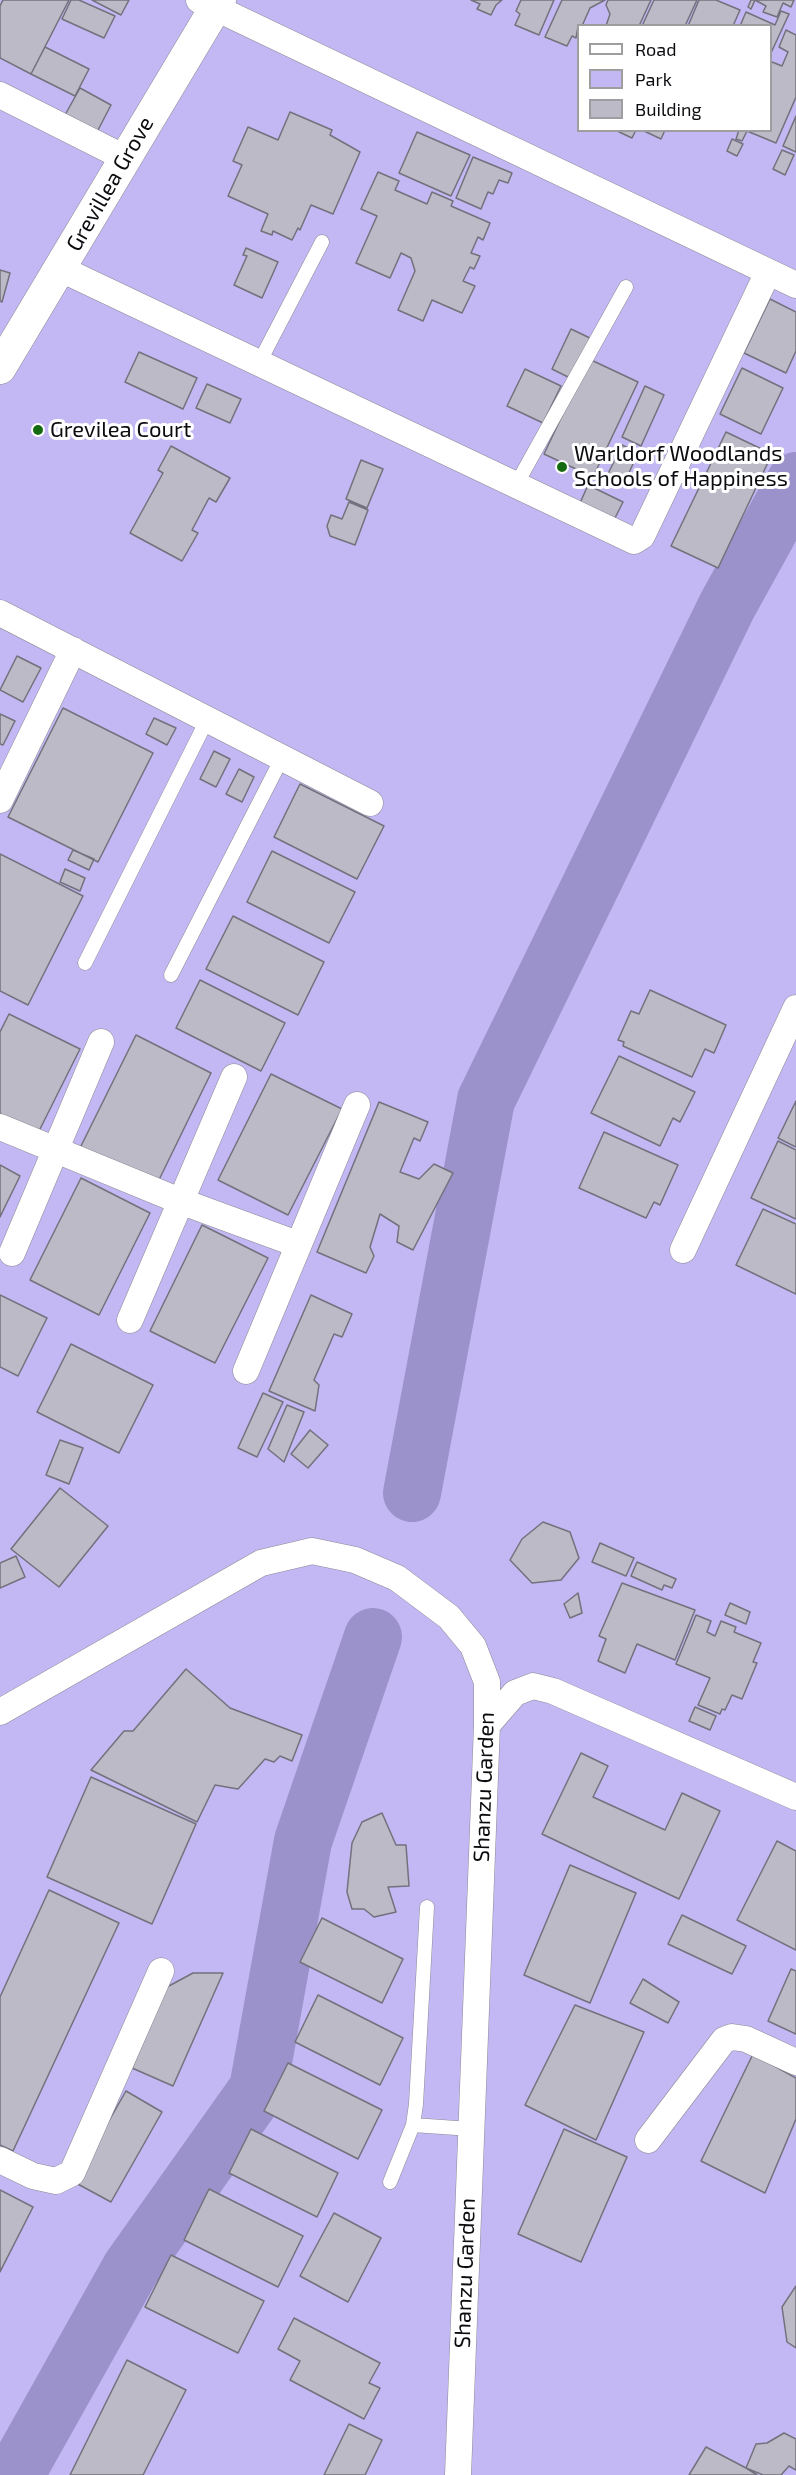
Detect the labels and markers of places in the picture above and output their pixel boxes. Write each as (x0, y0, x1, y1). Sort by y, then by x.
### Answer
place label: Grevilea Court (50, 417, 191, 443)
marker: Grevilea Court (31, 423, 45, 437)
place label: Warldorf Woodlands Schools of Happiness (574, 441, 788, 493)
marker: Warldorf Woodlands Schools of Happiness (555, 460, 569, 474)

